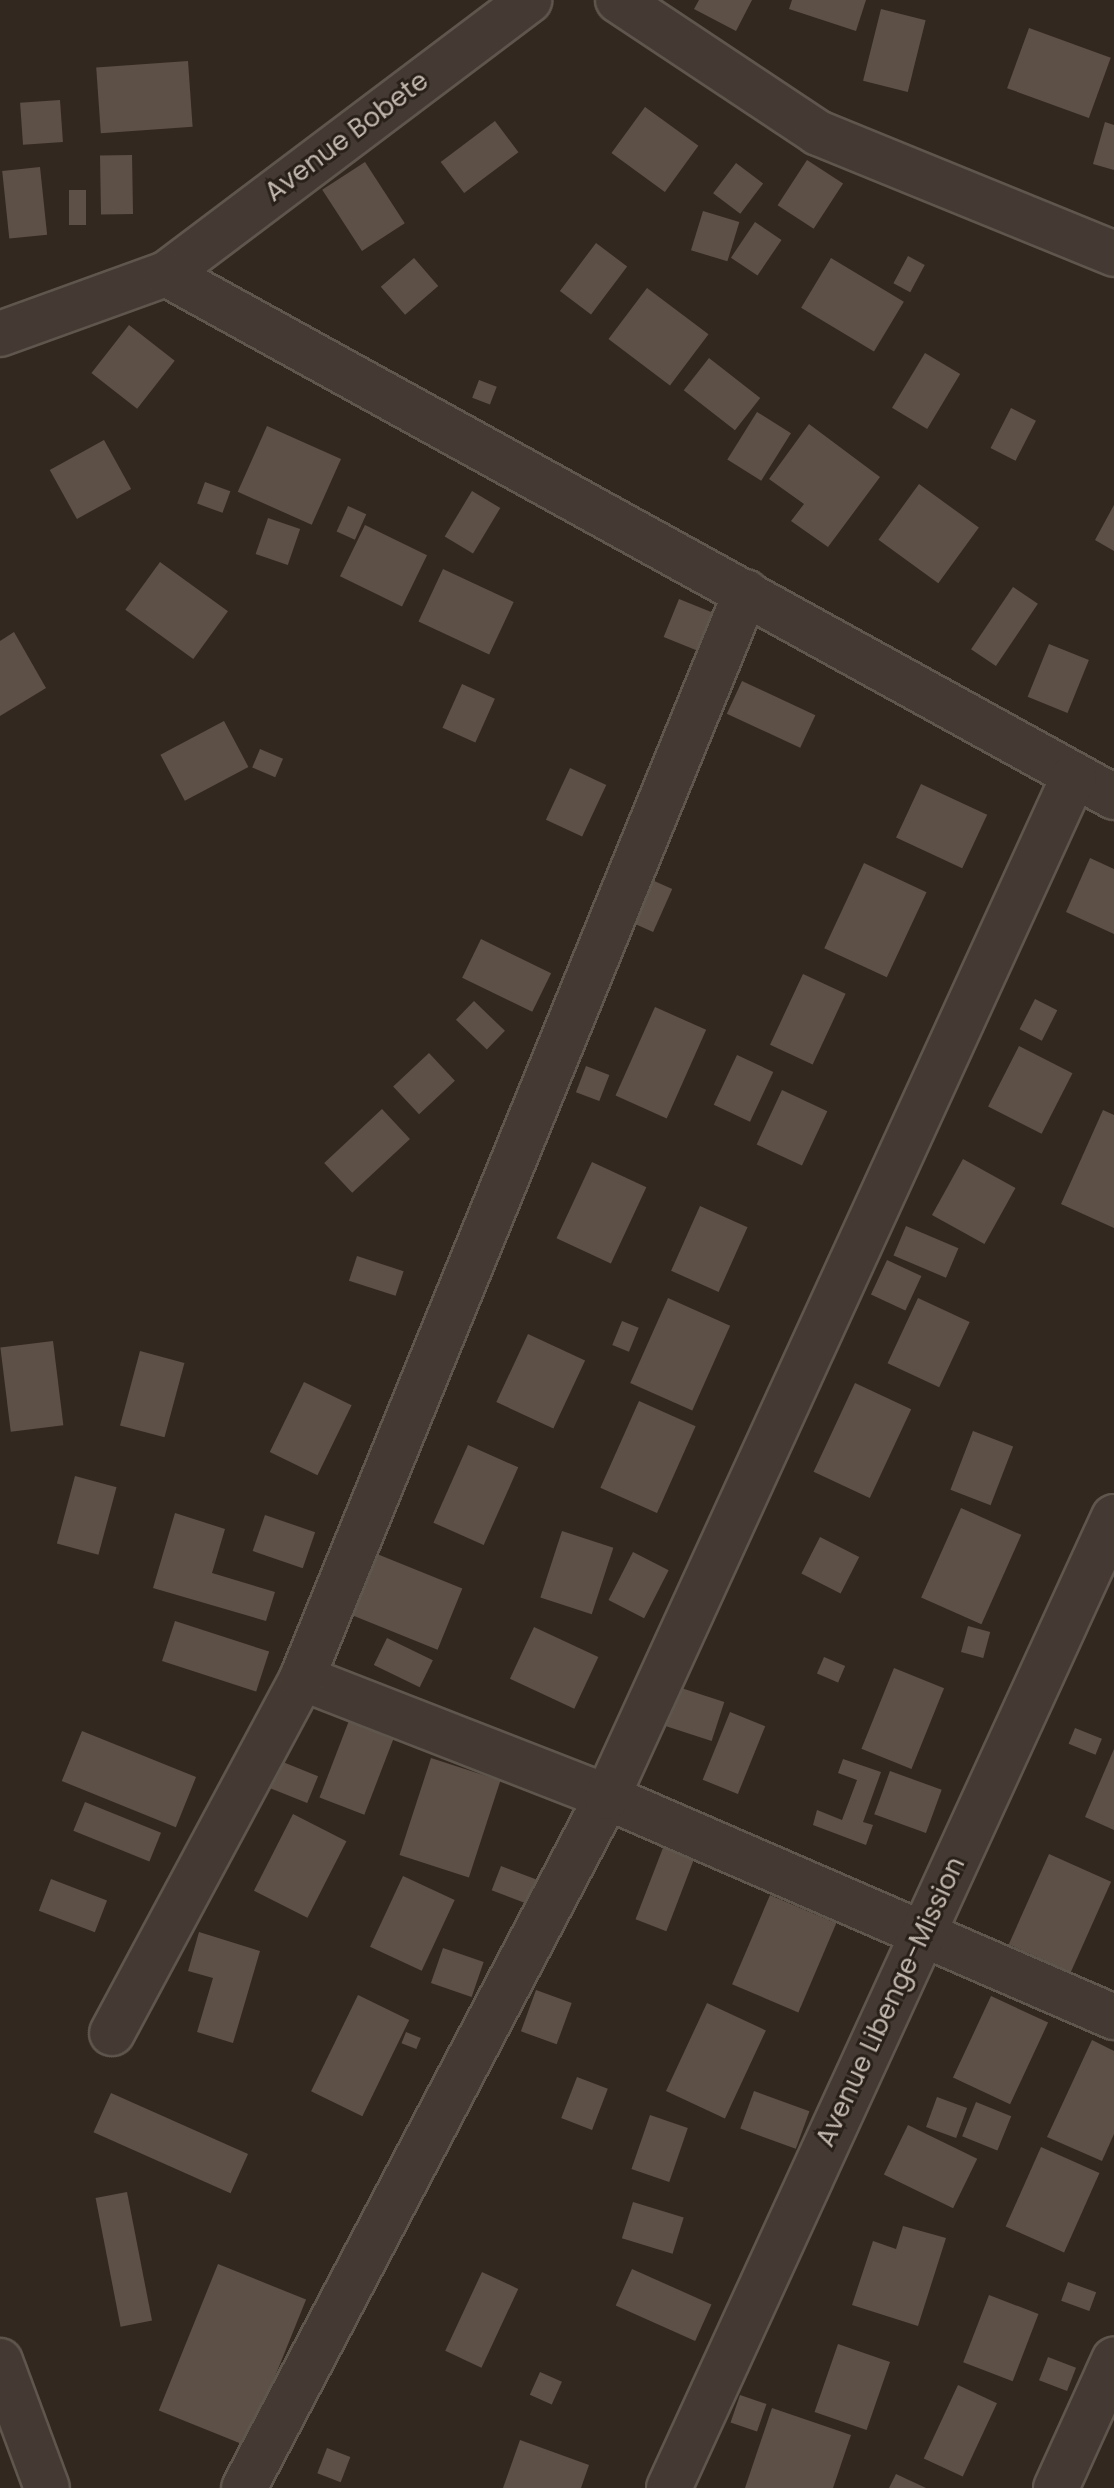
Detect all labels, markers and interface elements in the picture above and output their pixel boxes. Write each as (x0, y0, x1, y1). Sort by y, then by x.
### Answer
street label: Avenue Bobete (259, 65, 435, 209)
street label: Avenue Libenge-Mission (810, 1852, 972, 2152)

